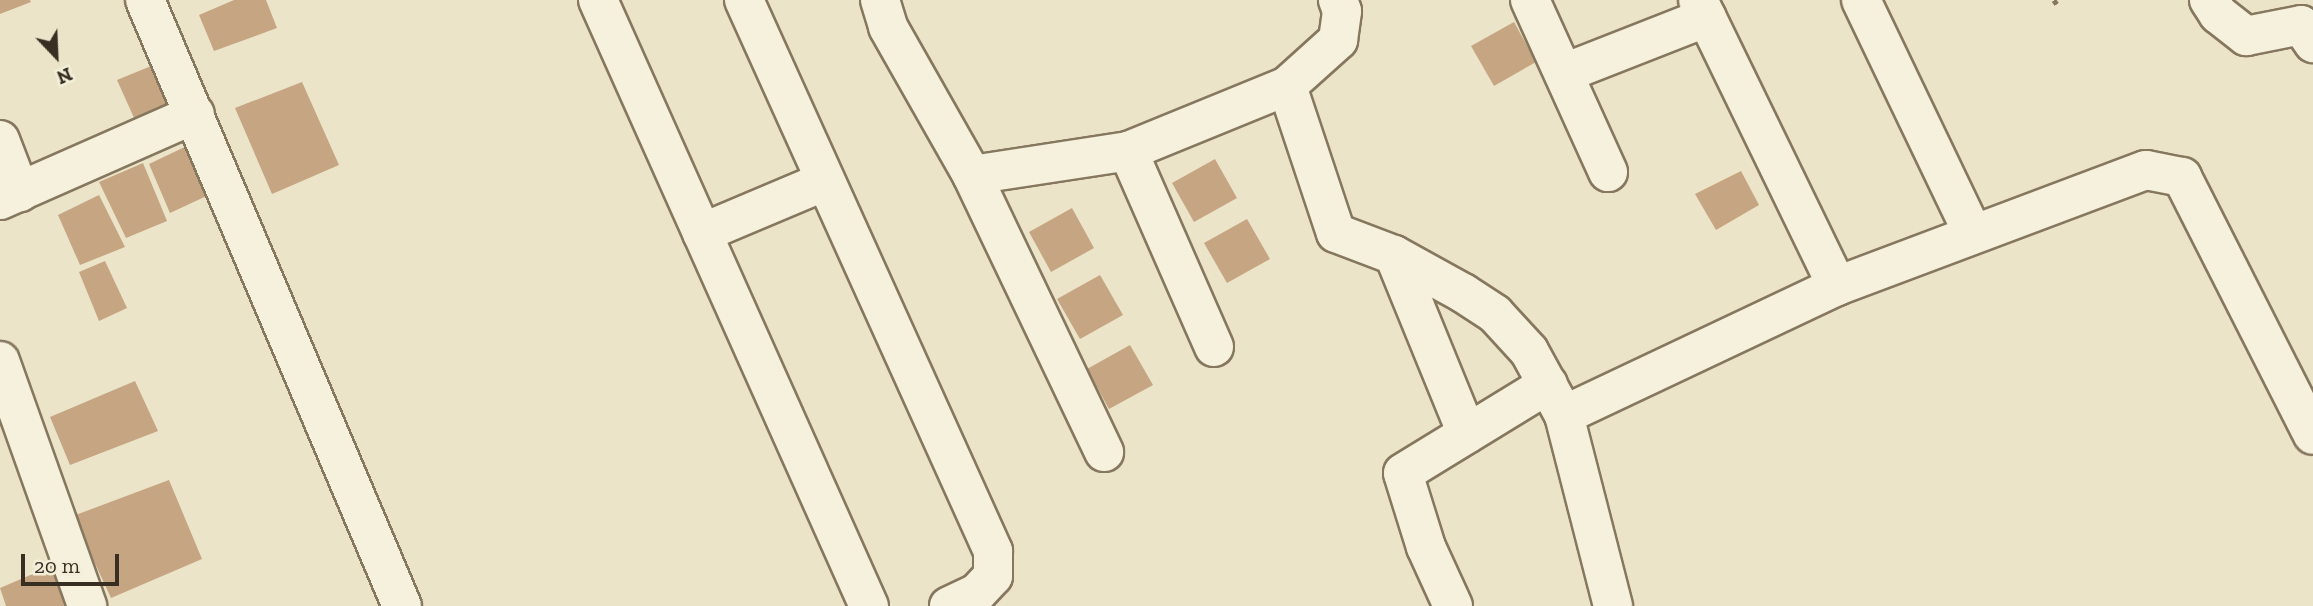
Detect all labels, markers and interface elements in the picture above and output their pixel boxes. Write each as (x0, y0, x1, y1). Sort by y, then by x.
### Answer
north arrow (21, 21, 91, 91)
text: N (53, 62, 76, 89)
scale bar (24, 540, 122, 584)
text: 20 m (34, 553, 80, 578)

